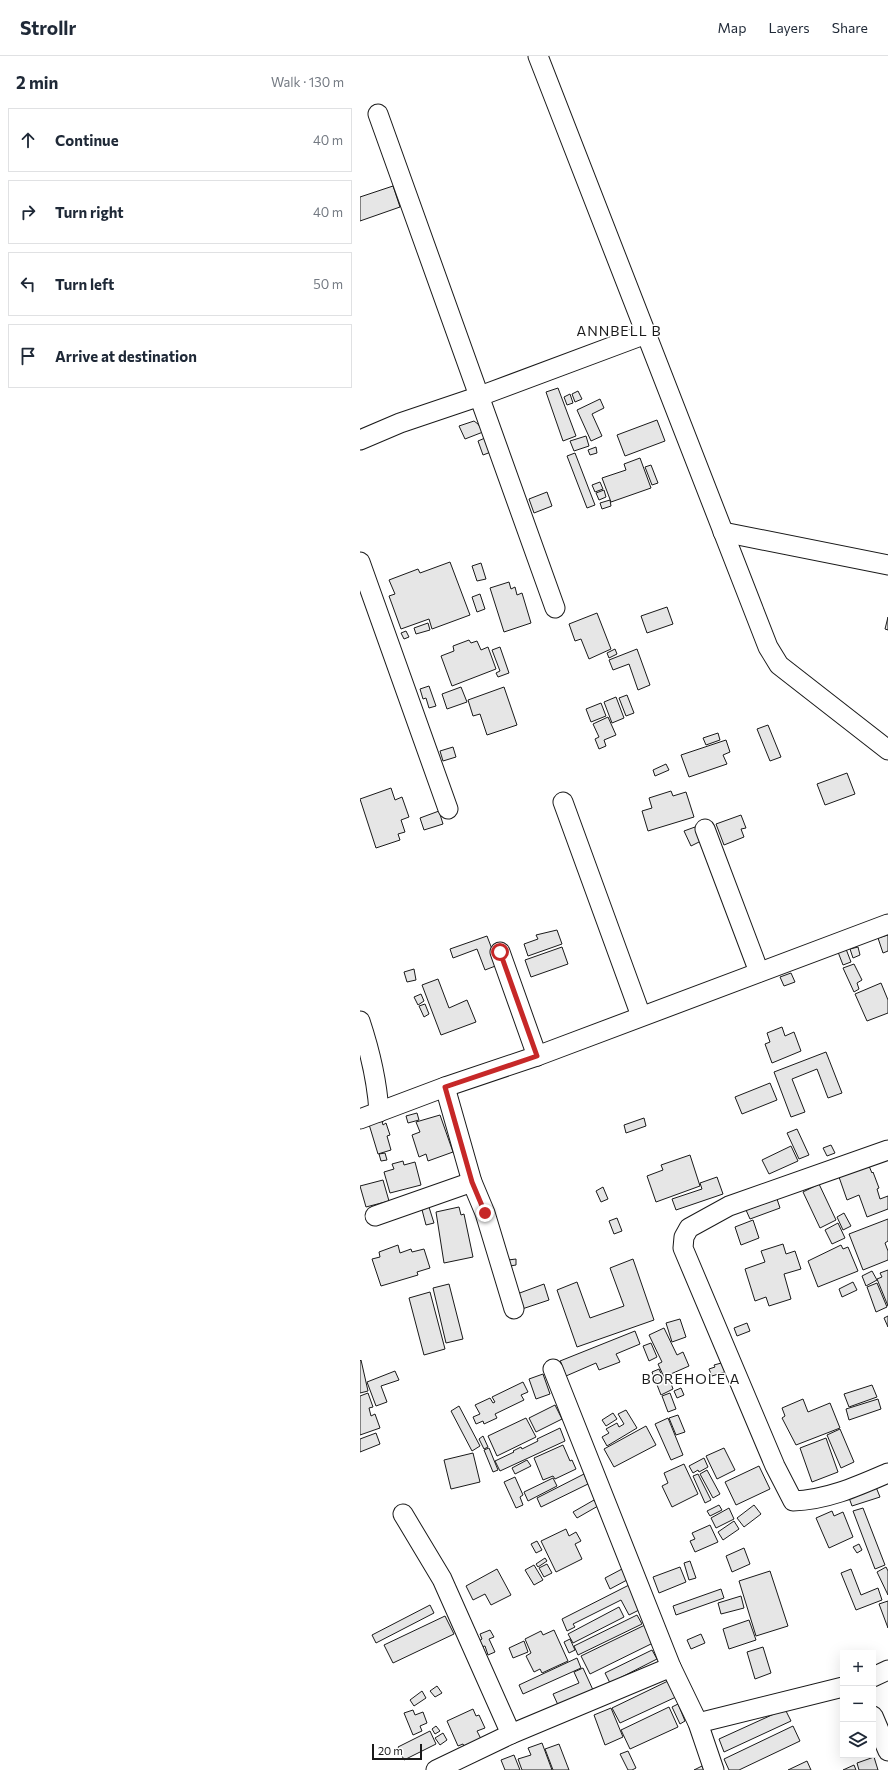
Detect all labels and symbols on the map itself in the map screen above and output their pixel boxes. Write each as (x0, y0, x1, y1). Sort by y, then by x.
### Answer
district label: ANNBELL B (577, 322, 661, 339)
route start (491, 943, 509, 961)
route end (476, 1204, 494, 1222)
district label: BOREHOLE A (642, 1370, 740, 1387)
scale bar (372, 1742, 422, 1761)

